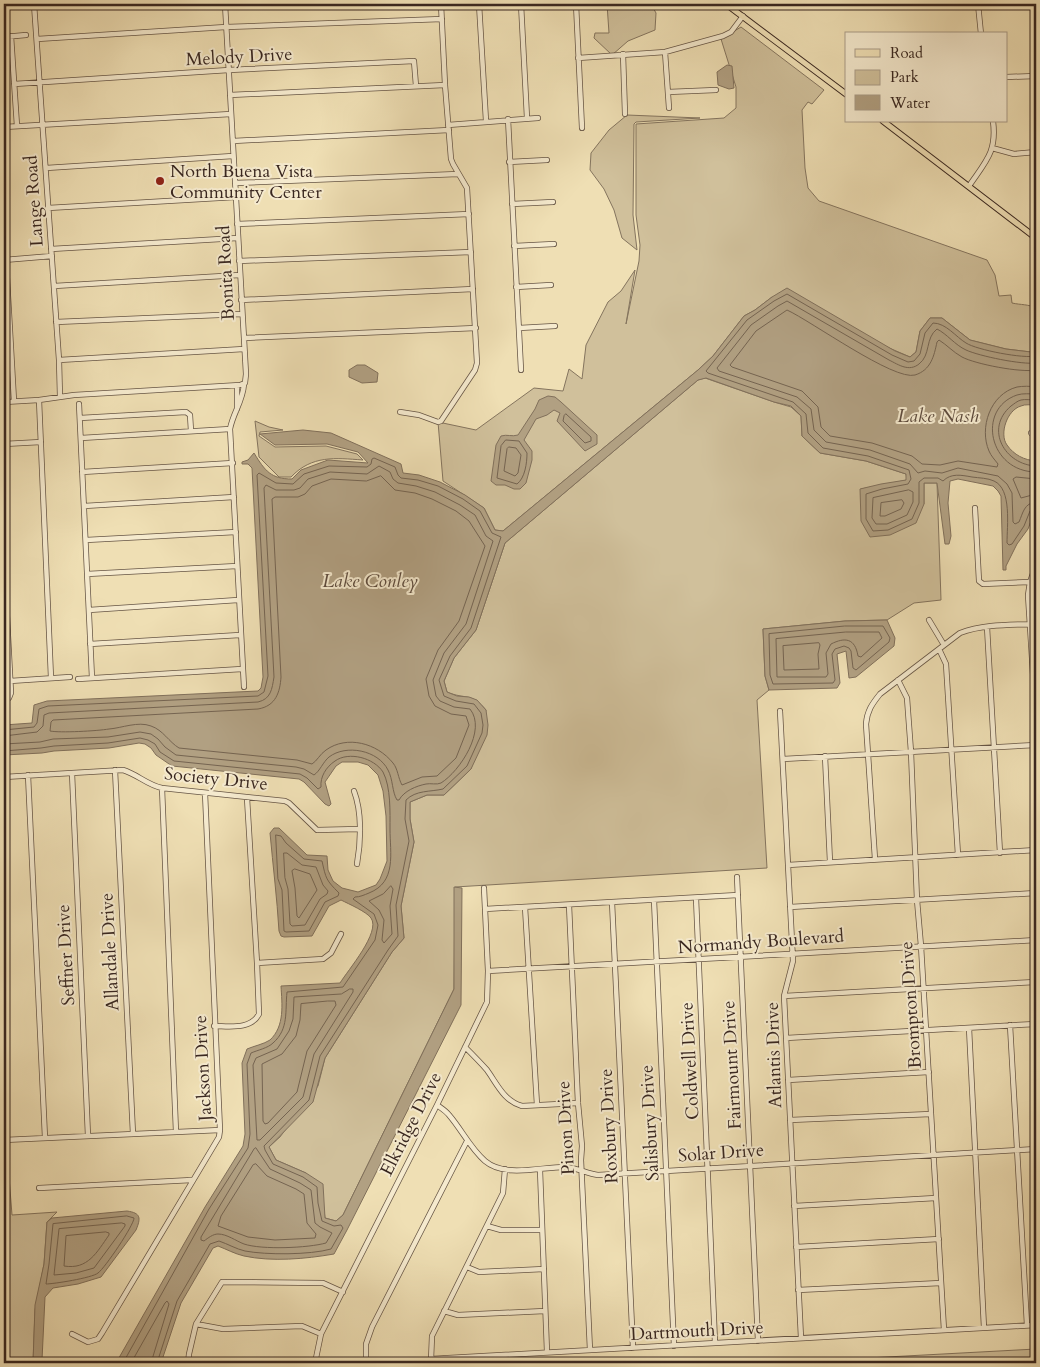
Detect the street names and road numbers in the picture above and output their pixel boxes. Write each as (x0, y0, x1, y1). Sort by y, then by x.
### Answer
street label: Melody Drive (185, 42, 293, 72)
street label: Lange Road (18, 154, 50, 248)
street label: Bonita Road (211, 224, 241, 321)
street label: Society Drive (163, 761, 269, 797)
street label: Allandale Drive (94, 892, 126, 1012)
street label: Seffner Drive (51, 904, 81, 1006)
street label: Normandy Boulevard (677, 924, 845, 960)
street label: Brompton Drive (894, 941, 928, 1069)
street label: Fairmount Drive (716, 1000, 748, 1130)
street label: Atlantis Drive (760, 1001, 788, 1109)
street label: Coldwell Drive (674, 1002, 706, 1120)
street label: Jackson Drive (188, 1014, 218, 1125)
street label: Salisbury Drive (634, 1064, 666, 1182)
street label: Elkridge Drive (374, 1068, 448, 1180)
street label: Roxbury Drive (594, 1068, 624, 1184)
street label: Pinon Drive (551, 1080, 581, 1176)
street label: Solar Drive (677, 1138, 765, 1168)
street label: Dartmouth Drive (630, 1315, 764, 1347)

